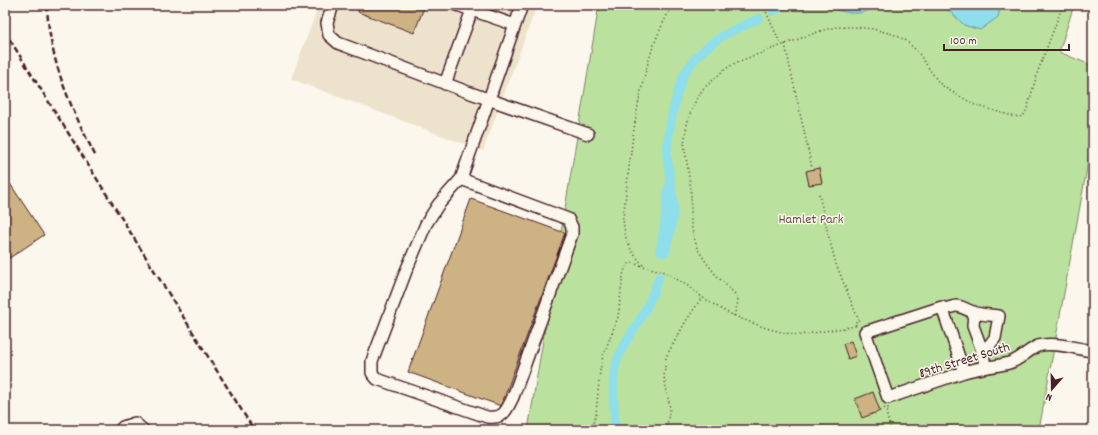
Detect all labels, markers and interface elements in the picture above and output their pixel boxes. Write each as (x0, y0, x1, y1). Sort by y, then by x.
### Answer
scale bar (944, 26, 1069, 52)
text: 100 m (950, 33, 977, 50)
park label: Hamlet Park (778, 210, 844, 230)
street label: 89th Street South (917, 338, 1012, 384)
north arrow (1032, 369, 1072, 409)
text: N (1043, 388, 1055, 405)

